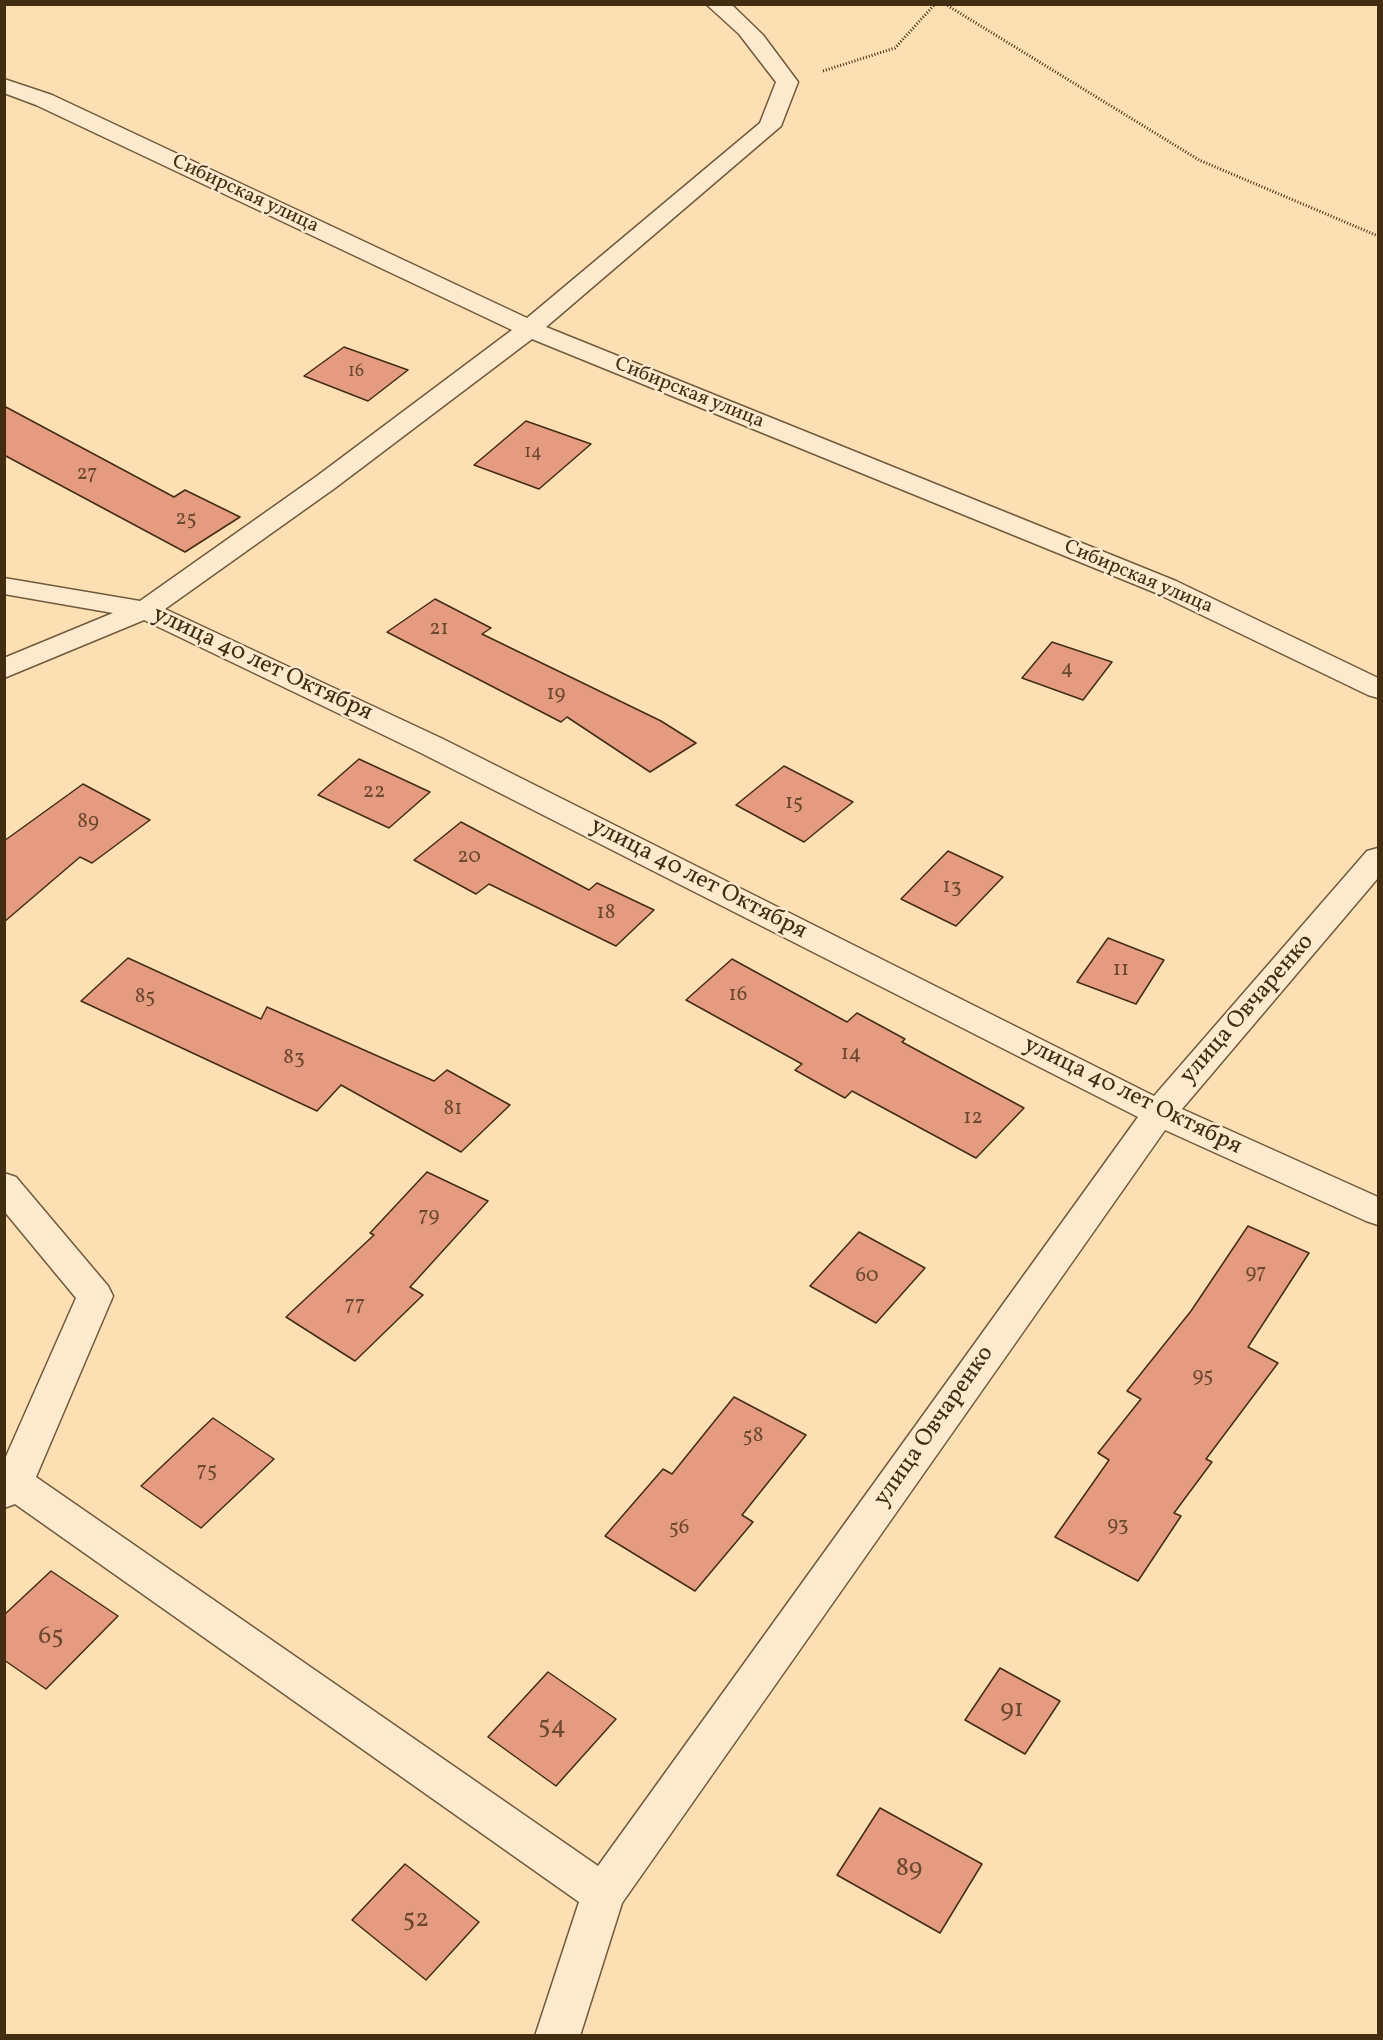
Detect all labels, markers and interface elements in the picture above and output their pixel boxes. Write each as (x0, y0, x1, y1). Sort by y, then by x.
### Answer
street label: Сибирская улица (168, 151, 322, 239)
street label: Сибирская улица (611, 353, 767, 435)
house number: 16 (348, 362, 364, 384)
house number: 14 (524, 443, 542, 465)
house number: 27 (77, 462, 97, 488)
house number: 25 (175, 507, 197, 533)
street label: Сибирская улица (1060, 536, 1216, 620)
street label: улица 40 лет Октября (147, 601, 377, 729)
house number: 21 (429, 617, 449, 643)
house number: 4 (1061, 657, 1073, 683)
house number: 19 (546, 682, 566, 708)
house number: 22 (363, 780, 385, 806)
house number: 15 (785, 791, 803, 817)
house number: 89 (77, 810, 99, 836)
street label: улица 40 лет Октября (585, 813, 811, 947)
house number: 20 (457, 845, 481, 871)
house number: 13 (943, 875, 961, 901)
house number: 18 (597, 901, 615, 927)
street label: улица Овчаренко (1175, 929, 1321, 1091)
house number: 11 (1113, 958, 1129, 984)
house number: 16 (729, 983, 747, 1009)
house number: 85 (135, 985, 155, 1011)
street label: улица 40 лет Октября (1018, 1032, 1246, 1162)
house number: 14 (841, 1042, 861, 1068)
house number: 83 (283, 1046, 305, 1072)
house number: 81 (444, 1097, 462, 1123)
house number: 12 (963, 1106, 983, 1132)
house number: 79 (419, 1204, 439, 1230)
house number: 97 (1245, 1261, 1267, 1287)
house number: 60 (855, 1264, 879, 1290)
house number: 77 (345, 1293, 365, 1319)
street label: улица Овчаренко (869, 1341, 1001, 1513)
house number: 95 (1193, 1364, 1213, 1390)
house number: 58 (743, 1424, 763, 1450)
house number: 75 (197, 1459, 217, 1485)
house number: 93 (1107, 1513, 1129, 1539)
house number: 56 (669, 1516, 689, 1542)
house number: 65 (38, 1622, 64, 1654)
house number: 91 (1000, 1695, 1024, 1727)
house number: 54 (538, 1712, 566, 1744)
house number: 89 (896, 1854, 922, 1886)
house number: 52 (403, 1905, 429, 1937)

